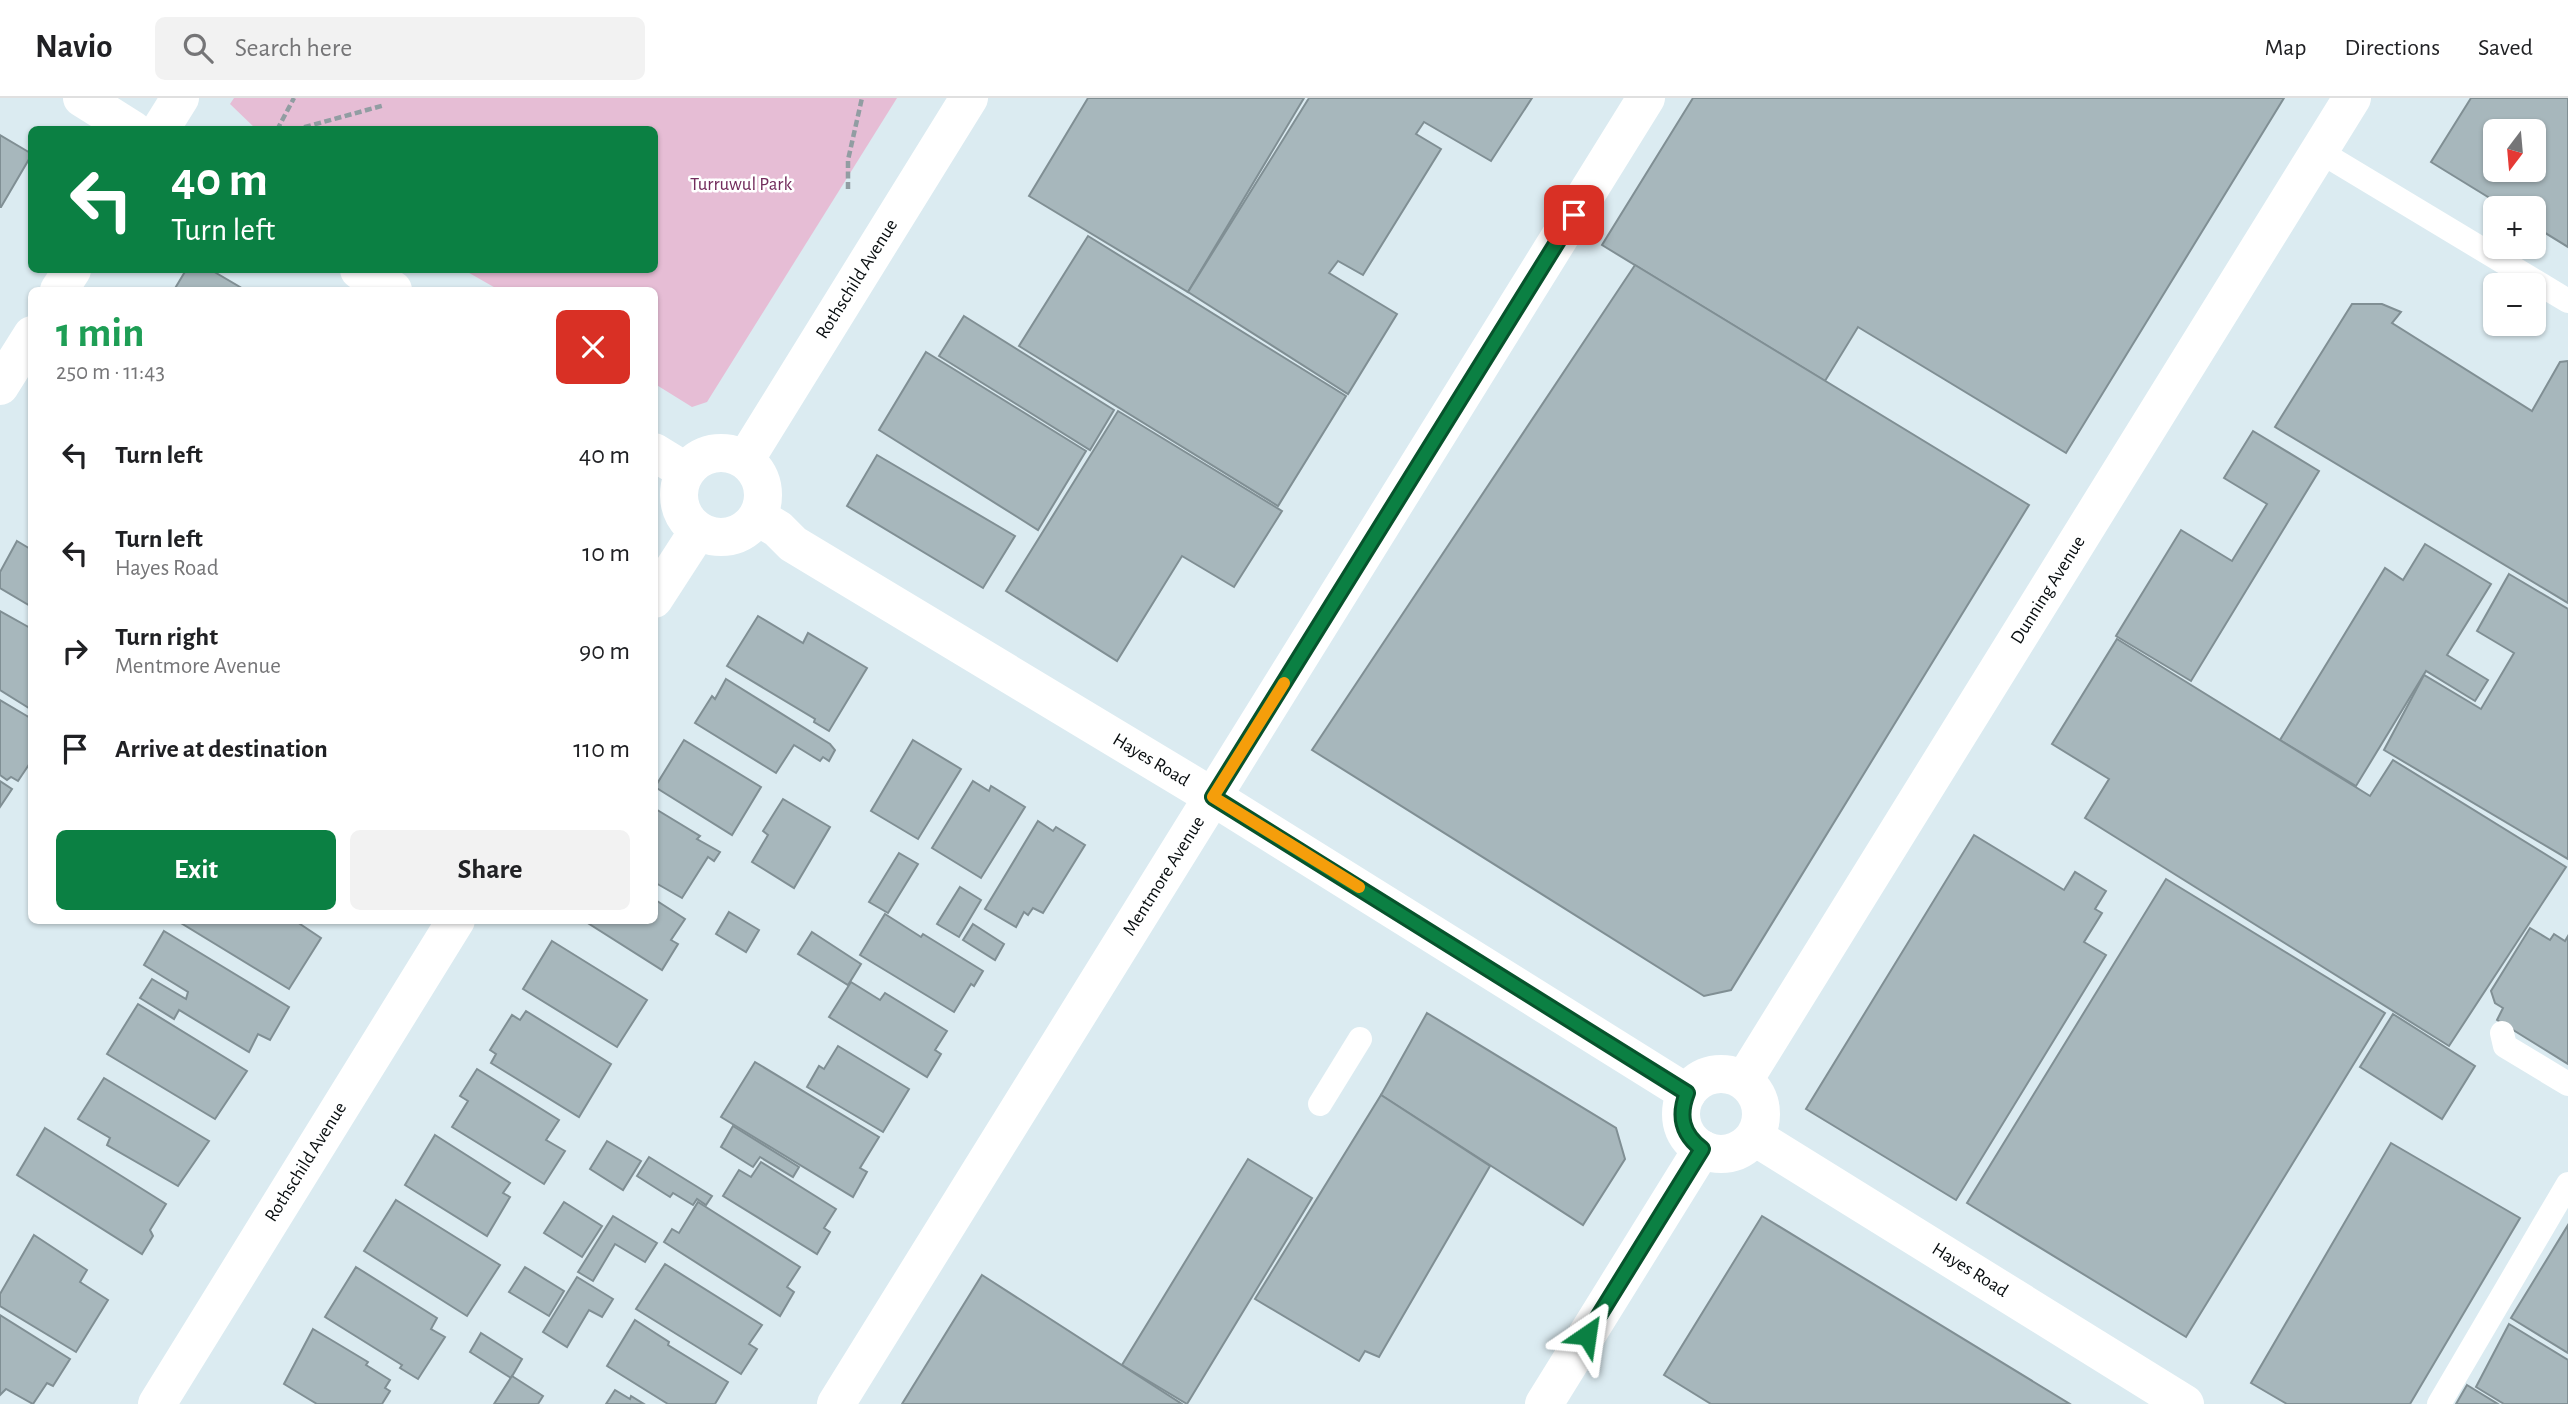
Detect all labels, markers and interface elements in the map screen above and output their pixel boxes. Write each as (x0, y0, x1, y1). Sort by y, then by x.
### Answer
search box (155, 17, 645, 80)
icon: search (179, 29, 217, 67)
text: Navio (35, 31, 113, 64)
text: Search here (235, 35, 352, 61)
text: Map (2264, 36, 2306, 60)
text: Directions (2344, 36, 2440, 60)
text: Saved (2478, 36, 2533, 60)
north arrow (2483, 119, 2546, 182)
map controls (2483, 119, 2546, 336)
icon: left (56, 154, 147, 245)
text: 40 m (171, 156, 268, 205)
park label: Turruwul Park (690, 175, 792, 194)
pin (1544, 185, 1604, 245)
icon: arrive (1555, 196, 1593, 234)
button: + (2483, 196, 2546, 259)
text: Turn left (171, 214, 275, 246)
street label: Rothschild Avenue (813, 216, 901, 342)
button: − (2483, 273, 2546, 336)
button: close (556, 310, 630, 384)
text: 1 min (56, 312, 145, 354)
text: 250 m · 11:43 (56, 361, 165, 384)
icon: left (56, 436, 94, 474)
text: Turn left (115, 442, 203, 468)
text: 40 m (579, 442, 630, 468)
text: Turn left (115, 526, 203, 552)
street label: Dunning Avenue (2007, 533, 2089, 647)
icon: left (56, 534, 94, 572)
text: 10 m (582, 540, 630, 566)
text: Hayes Road (115, 557, 219, 580)
text: Turn right (115, 624, 218, 650)
icon: right (56, 632, 94, 670)
text: 90 m (579, 638, 630, 664)
text: Mentmore Avenue (115, 655, 281, 678)
icon: arrive (56, 730, 94, 768)
street label: Hayes Road (1109, 730, 1193, 790)
text: Arrive at destination (115, 736, 328, 762)
text: 110 m (573, 736, 630, 762)
street label: Mentmore Avenue (1120, 813, 1208, 939)
button: Exit (56, 830, 336, 910)
button: Share (350, 830, 630, 910)
street label: Rothschild Avenue (262, 1099, 350, 1225)
street label: Hayes Road (1929, 1239, 2012, 1301)
position arrow (1550, 1298, 1624, 1372)

